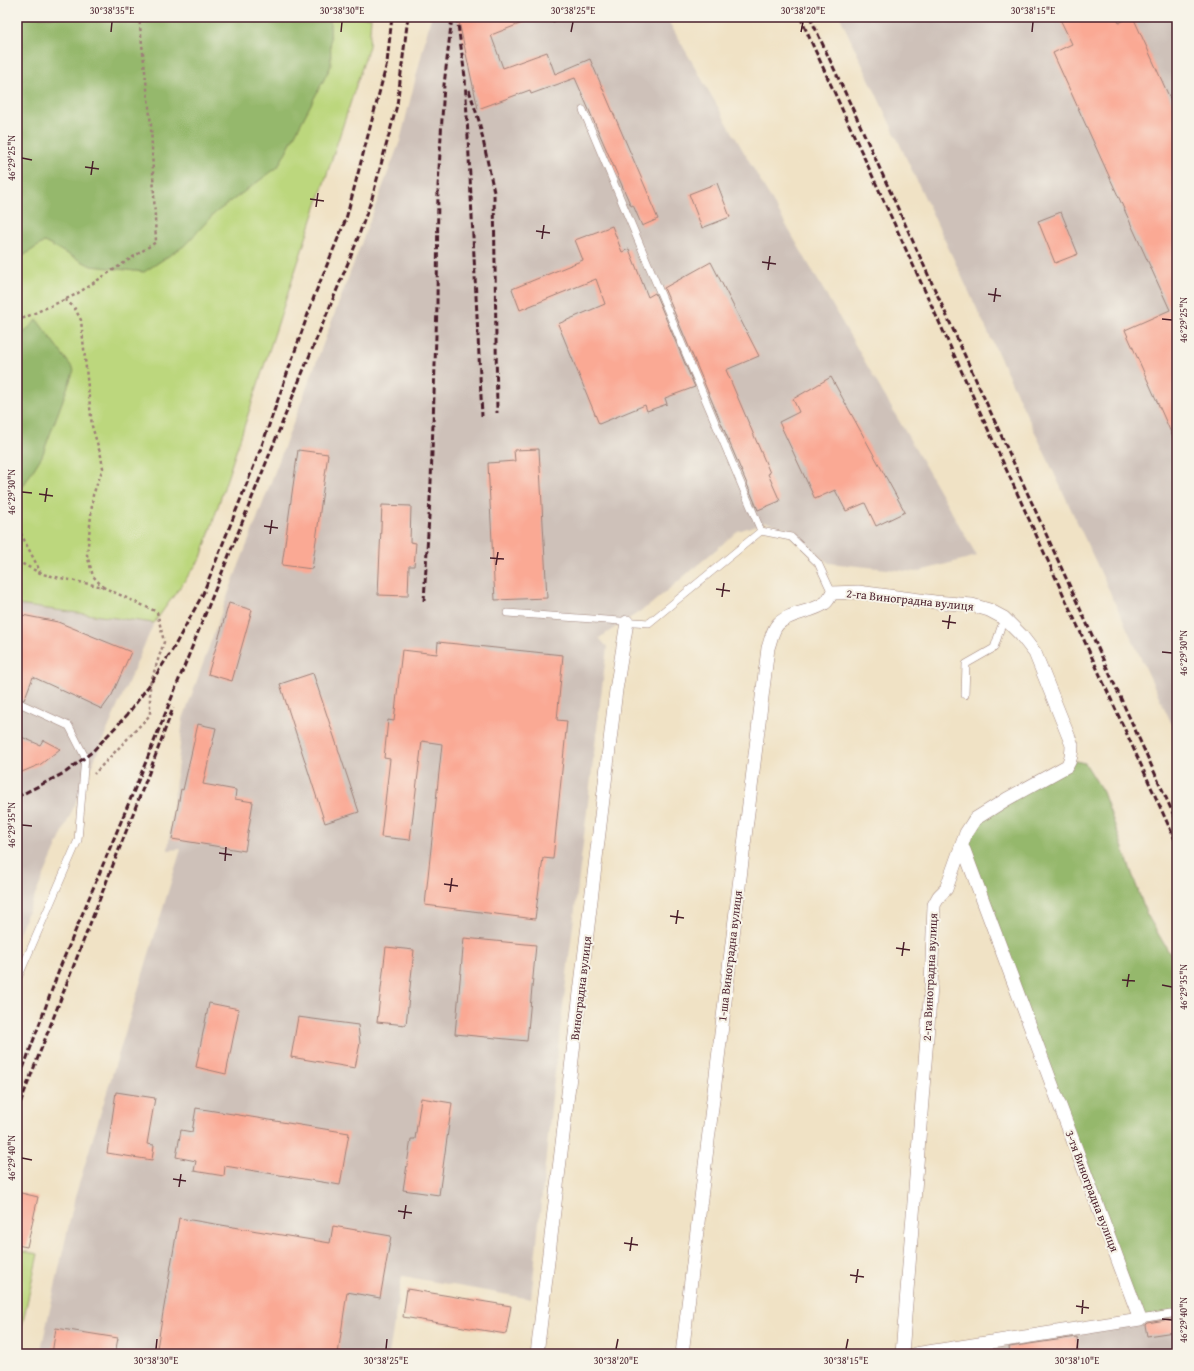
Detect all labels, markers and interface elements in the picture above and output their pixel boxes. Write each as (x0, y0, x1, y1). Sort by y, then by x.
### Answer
text: 30°38'35"E (90, 3, 134, 18)
text: 30°38'30"E (320, 3, 364, 18)
text: 30°38'25"E (551, 3, 595, 18)
text: 30°38'20"E (781, 3, 825, 18)
text: 30°38'15"E (1011, 3, 1055, 18)
text: 46°29'25"N (4, 135, 19, 181)
text: 46°29'25"N (1176, 297, 1191, 343)
text: 46°29'30"N (4, 469, 19, 515)
street label: 2-га Виноградна вулиця (845, 584, 975, 615)
text: 46°29'30"N (1176, 630, 1191, 676)
text: 46°29'35"N (4, 802, 19, 848)
street label: 1-ша Виноградна вулиця (713, 889, 746, 1023)
street label: 2-га Виноградна вулиця (918, 913, 941, 1041)
street label: Виноградна вулиця (566, 935, 595, 1041)
text: 46°29'35"N (1176, 964, 1191, 1010)
street label: 3-тя Виноградна вулиця (1061, 1127, 1124, 1254)
text: 46°29'40"N (4, 1135, 19, 1181)
text: 46°29'40"N (1176, 1297, 1191, 1343)
text: 30°38'30"E (134, 1353, 178, 1368)
text: 30°38'25"E (364, 1353, 408, 1368)
text: 30°38'20"E (594, 1353, 638, 1368)
text: 30°38'15"E (824, 1353, 868, 1368)
text: 30°38'10"E (1055, 1353, 1099, 1368)

